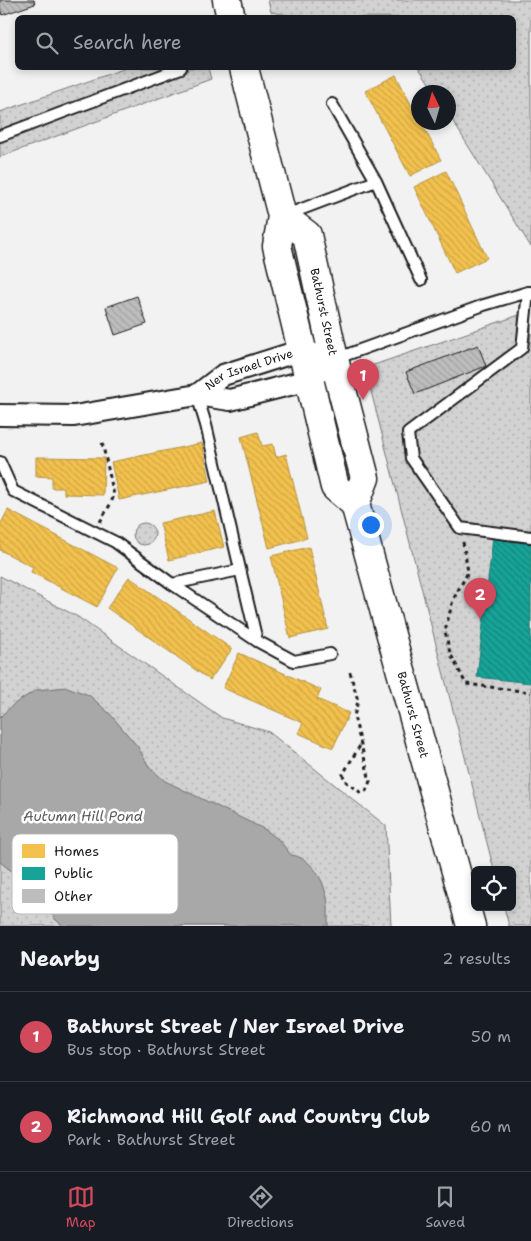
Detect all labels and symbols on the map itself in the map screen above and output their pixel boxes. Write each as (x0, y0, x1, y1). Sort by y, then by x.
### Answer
north arrow (411, 85, 456, 130)
street label: Bathurst Street (306, 267, 341, 357)
street label: Ner Israel Drive (202, 345, 295, 394)
pin: 1 (347, 359, 379, 400)
your location (358, 512, 384, 538)
pin: 2 (464, 578, 496, 619)
street label: Bathurst Street (393, 670, 432, 760)
water label: Autumn Hill Pond (23, 807, 143, 825)
legend (12, 834, 178, 914)
text: Homes (54, 842, 99, 860)
text: Public (54, 864, 93, 882)
text: Other (54, 887, 93, 905)

